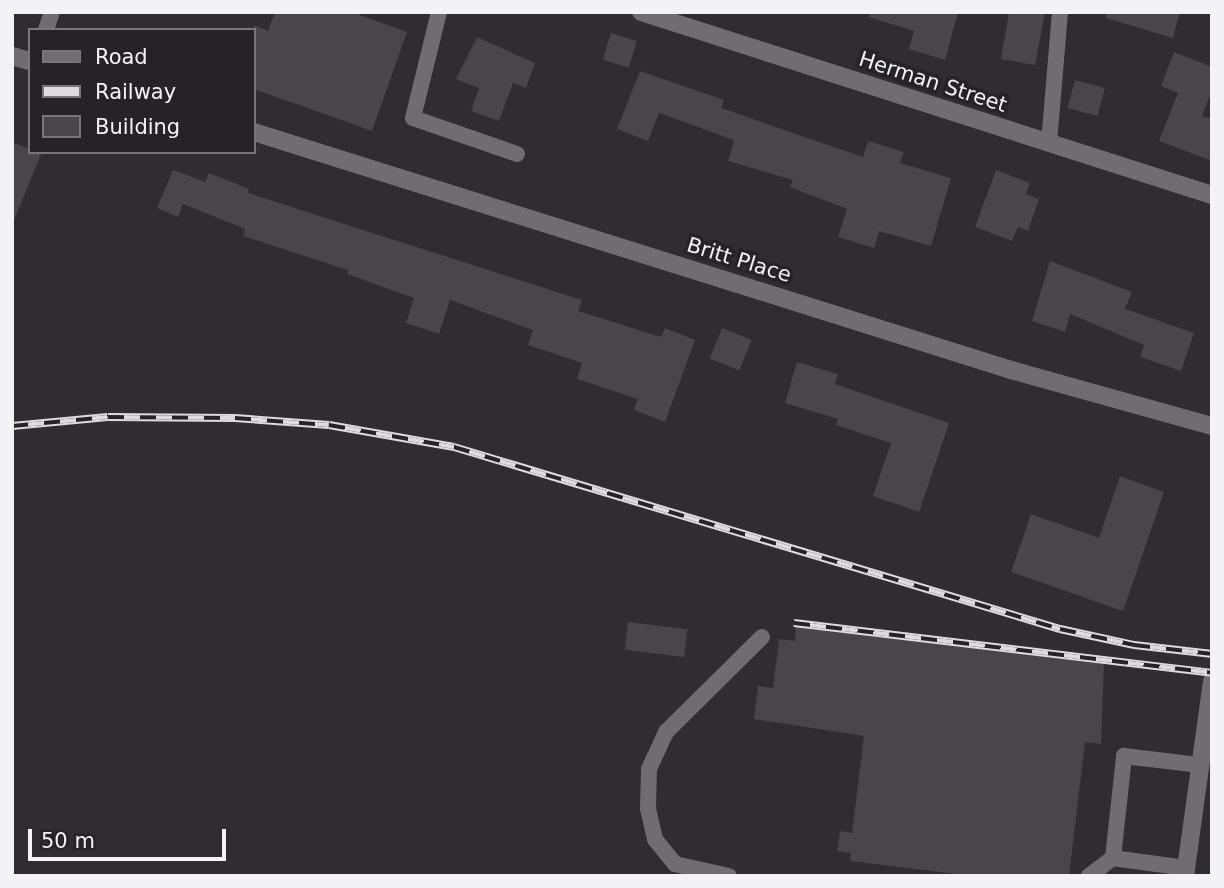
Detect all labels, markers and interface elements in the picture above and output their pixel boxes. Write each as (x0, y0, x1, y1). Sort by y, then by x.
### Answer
legend (28, 28, 256, 154)
text: Road (95, 45, 148, 69)
street label: Herman Street (856, 46, 1010, 118)
text: Railway (95, 80, 176, 104)
text: Building (95, 115, 180, 139)
street label: Britt Place (684, 232, 794, 288)
scale bar (32, 814, 229, 858)
text: 50 m (41, 829, 95, 853)

